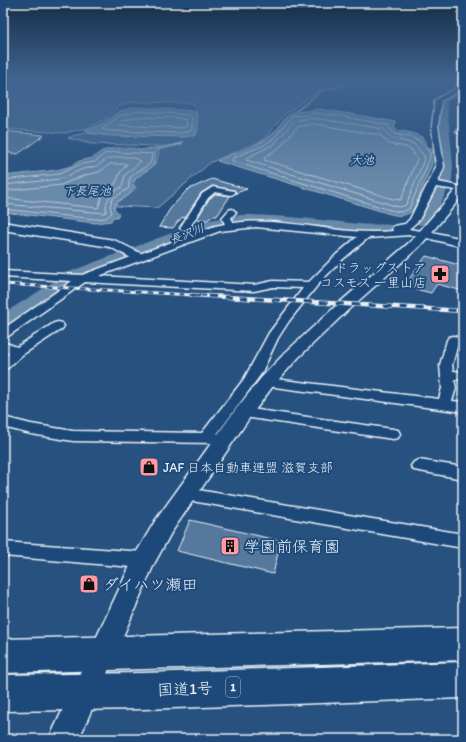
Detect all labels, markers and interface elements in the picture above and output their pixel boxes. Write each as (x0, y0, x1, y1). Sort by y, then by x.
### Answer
water label: 大池 (350, 153, 375, 167)
water label: 下長尾池 (63, 184, 112, 198)
water label: 長沢川 (168, 221, 206, 247)
place label: ドラッグストア コスモス 一里山店 (320, 260, 426, 290)
pharmacy icon: ドラッグストア コスモス 一里山店 (429, 263, 451, 285)
shop icon: JAF 日本自動車連盟 滋賀支部 (138, 456, 160, 478)
place label: JAF 日本自動車連盟 滋賀支部 (163, 460, 333, 475)
building icon: 学園前保育園 (219, 535, 241, 557)
place label: 学園前保育園 (244, 537, 340, 556)
shop icon: ダイハツ瀬田 (78, 573, 100, 595)
place label: ダイハツ瀬田 (103, 575, 197, 594)
road number: 1 (226, 677, 240, 697)
street label: 国道1号 (157, 679, 213, 699)

